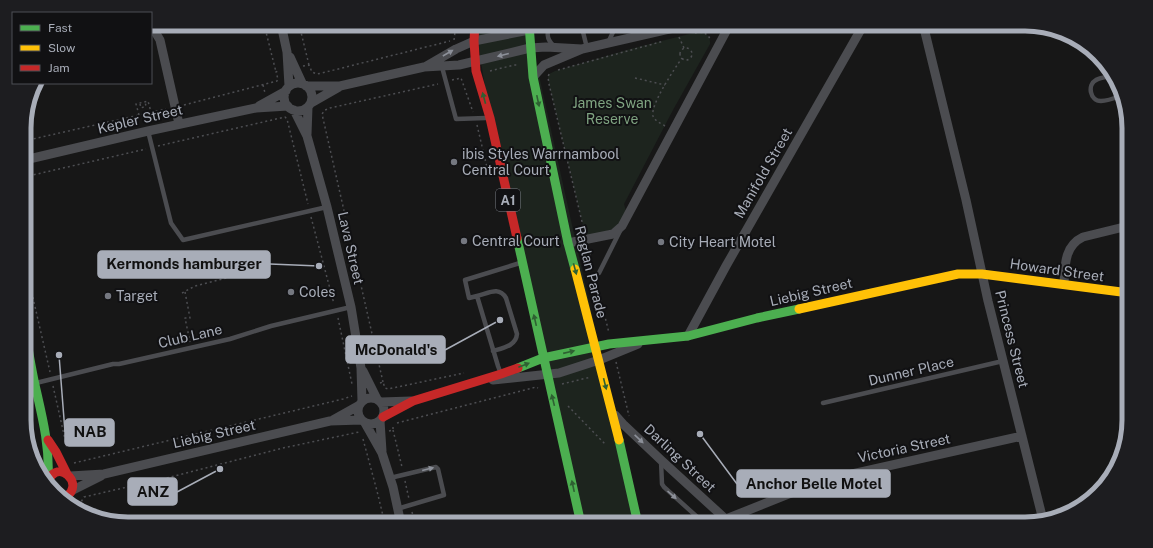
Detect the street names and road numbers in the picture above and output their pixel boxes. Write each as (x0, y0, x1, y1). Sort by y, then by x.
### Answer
street label: Kepler Street (96, 101, 184, 137)
street label: Manifold Street (731, 125, 795, 221)
road number: A1 (496, 189, 520, 211)
street label: Lava Street (335, 210, 367, 286)
street label: Raglan Parade (572, 224, 610, 320)
street label: Howard Street (1009, 255, 1105, 285)
street label: Liebig Street (768, 275, 854, 309)
street label: Princess Street (992, 289, 1032, 389)
street label: Club Lane (156, 321, 224, 351)
street label: Dunner Place (867, 353, 955, 389)
street label: Liebig Street (171, 417, 257, 451)
street label: Darling Street (641, 421, 719, 495)
street label: Victoria Street (856, 430, 952, 466)

